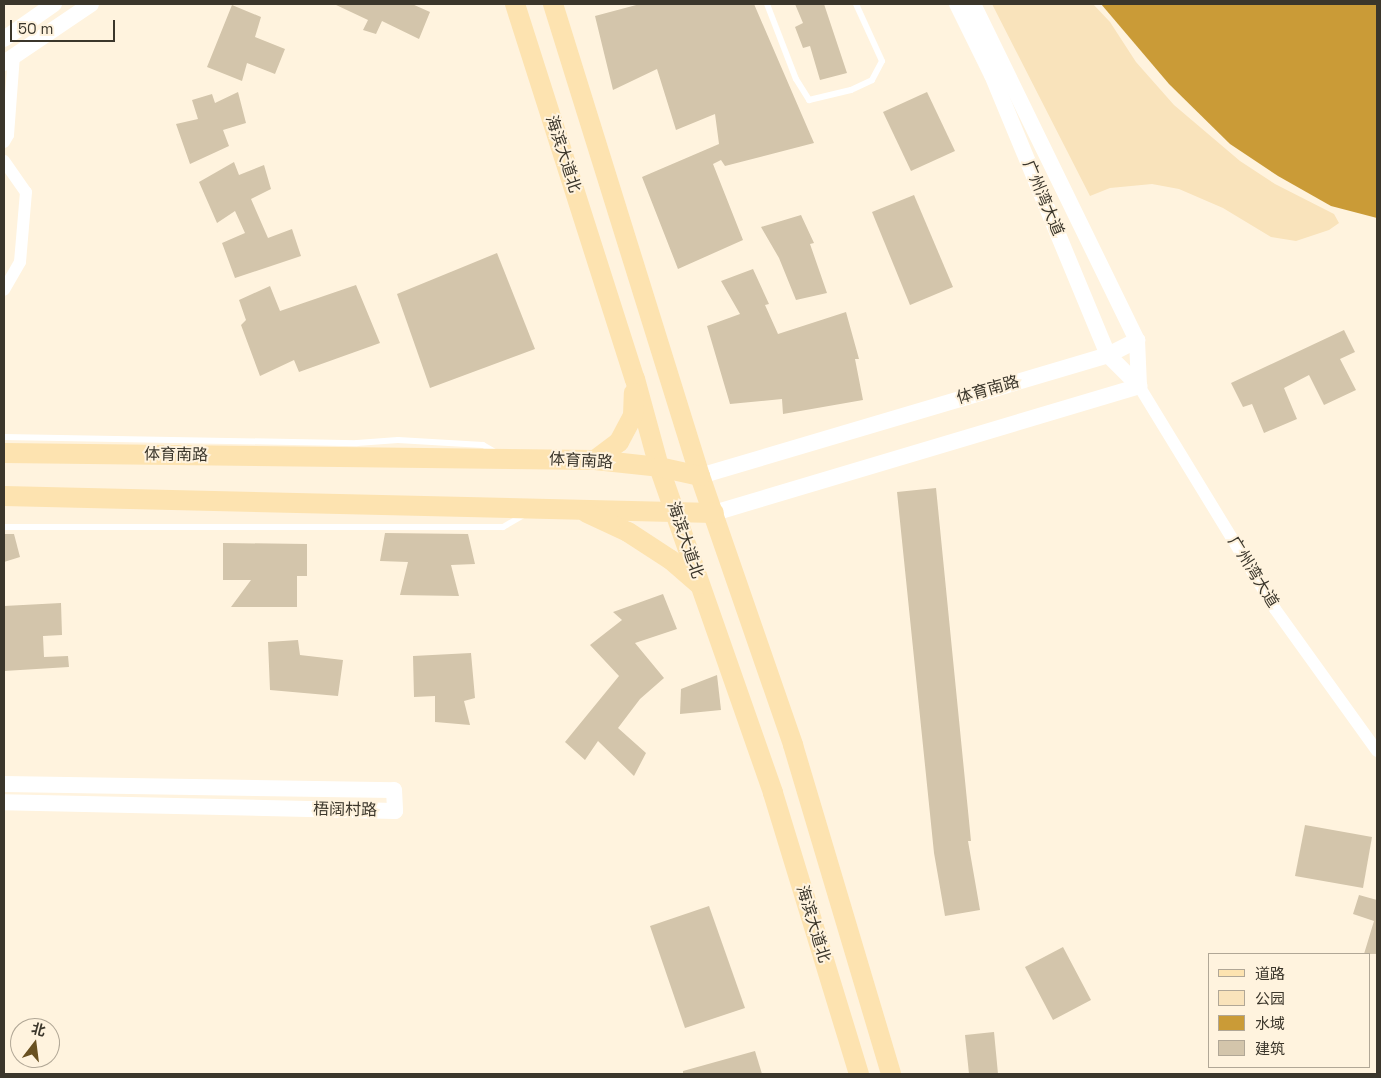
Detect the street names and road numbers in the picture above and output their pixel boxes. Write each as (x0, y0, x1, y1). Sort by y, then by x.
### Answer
street label: 海滨大道北 (542, 113, 584, 195)
street label: 广州湾大道 (1019, 157, 1067, 239)
street label: 体育南路 (955, 372, 1021, 408)
street label: 体育南路 (144, 445, 208, 465)
street label: 体育南路 (549, 450, 613, 472)
street label: 海滨大道北 (663, 499, 707, 581)
street label: 广州湾大道 (1224, 533, 1282, 611)
street label: 梧阔村路 (313, 800, 377, 820)
street label: 海滨大道北 (792, 883, 834, 965)

